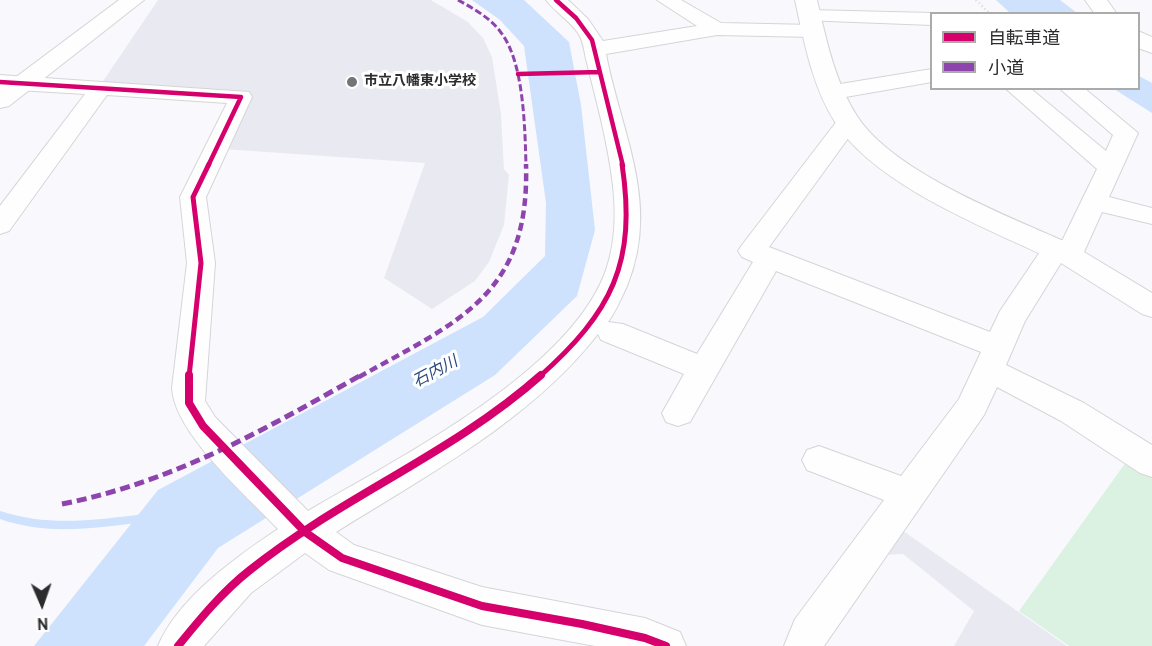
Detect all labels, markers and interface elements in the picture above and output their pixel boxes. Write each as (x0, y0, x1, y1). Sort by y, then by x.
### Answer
legend (930, 12, 1140, 90)
text: 自転車道 (988, 28, 1060, 51)
text: 小道 (988, 58, 1024, 81)
place label: 市立八幡東小学校 (364, 74, 476, 90)
marker: 市立八幡東小学校 (345, 75, 359, 89)
water label: 石内川 (410, 353, 462, 393)
north arrow (12, 574, 72, 634)
text: N (37, 612, 49, 632)

